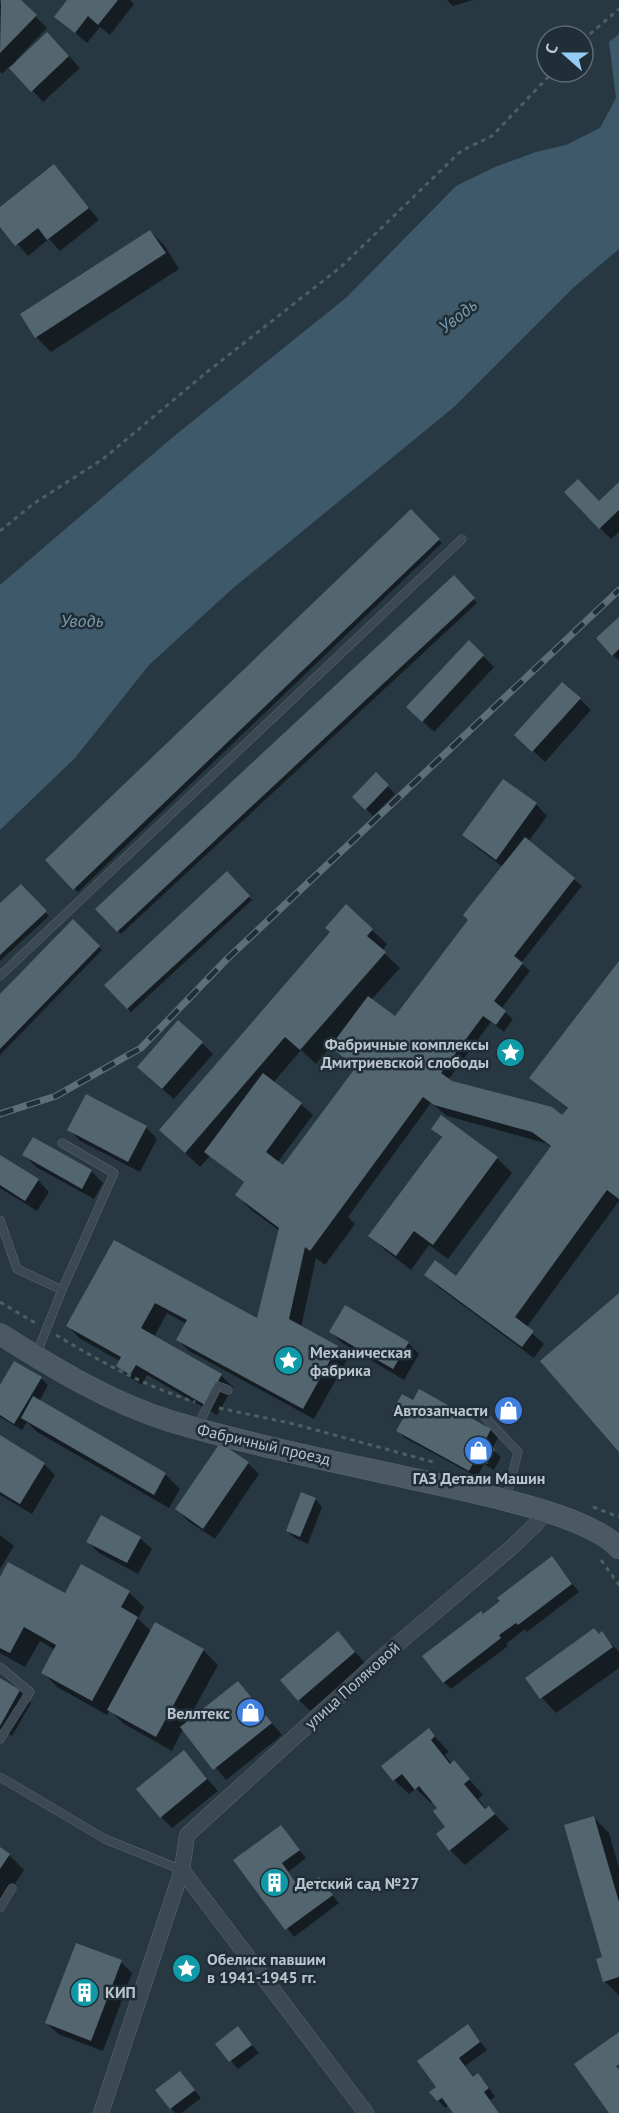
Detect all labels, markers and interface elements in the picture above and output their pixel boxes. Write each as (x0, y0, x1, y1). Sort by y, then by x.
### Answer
north arrow (535, 24, 595, 84)
text: С (540, 41, 562, 56)
water label: Уводь (434, 293, 482, 338)
water label: Уводь (61, 609, 103, 632)
place label: Фабричные комплексы Дмитриевской слободы (321, 1034, 489, 1072)
place icon: Фабричные комплексы Дмитриевской слободы (494, 1037, 526, 1069)
place label: Механическая фабрика (310, 1342, 411, 1380)
place icon: Механическая фабрика (273, 1345, 305, 1377)
shop icon: Автозапчасти (493, 1394, 525, 1426)
place label: Автозапчасти (393, 1400, 488, 1420)
street label: Фабричный проезд (195, 1419, 333, 1469)
shop icon: ГАЗ Детали Машин (463, 1434, 495, 1466)
place label: ГАЗ Детали Машин (413, 1468, 545, 1488)
street label: улица Поляковой (300, 1637, 404, 1733)
shop icon: Веллтекс (235, 1697, 267, 1729)
place label: Веллтекс (167, 1703, 230, 1723)
building icon: Детский сад №27 (258, 1867, 290, 1899)
place label: Детский сад №27 (295, 1873, 419, 1893)
place label: Обелиск павшим в 1941-1945 гг. (207, 1949, 326, 1987)
place icon: Обелиск павшим в 1941-1945 гг. (170, 1952, 202, 1984)
building icon: КИП (68, 1976, 100, 2008)
place label: КИП (105, 1982, 136, 2002)

